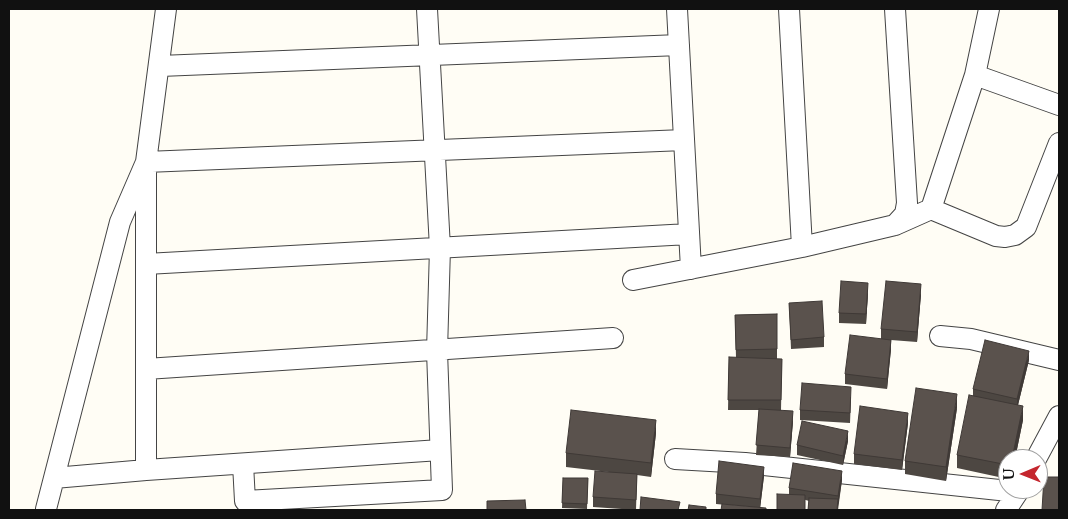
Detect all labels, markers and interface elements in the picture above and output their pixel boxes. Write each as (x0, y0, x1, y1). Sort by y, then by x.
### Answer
north arrow (998, 449, 1048, 499)
text: U (1000, 468, 1018, 481)

